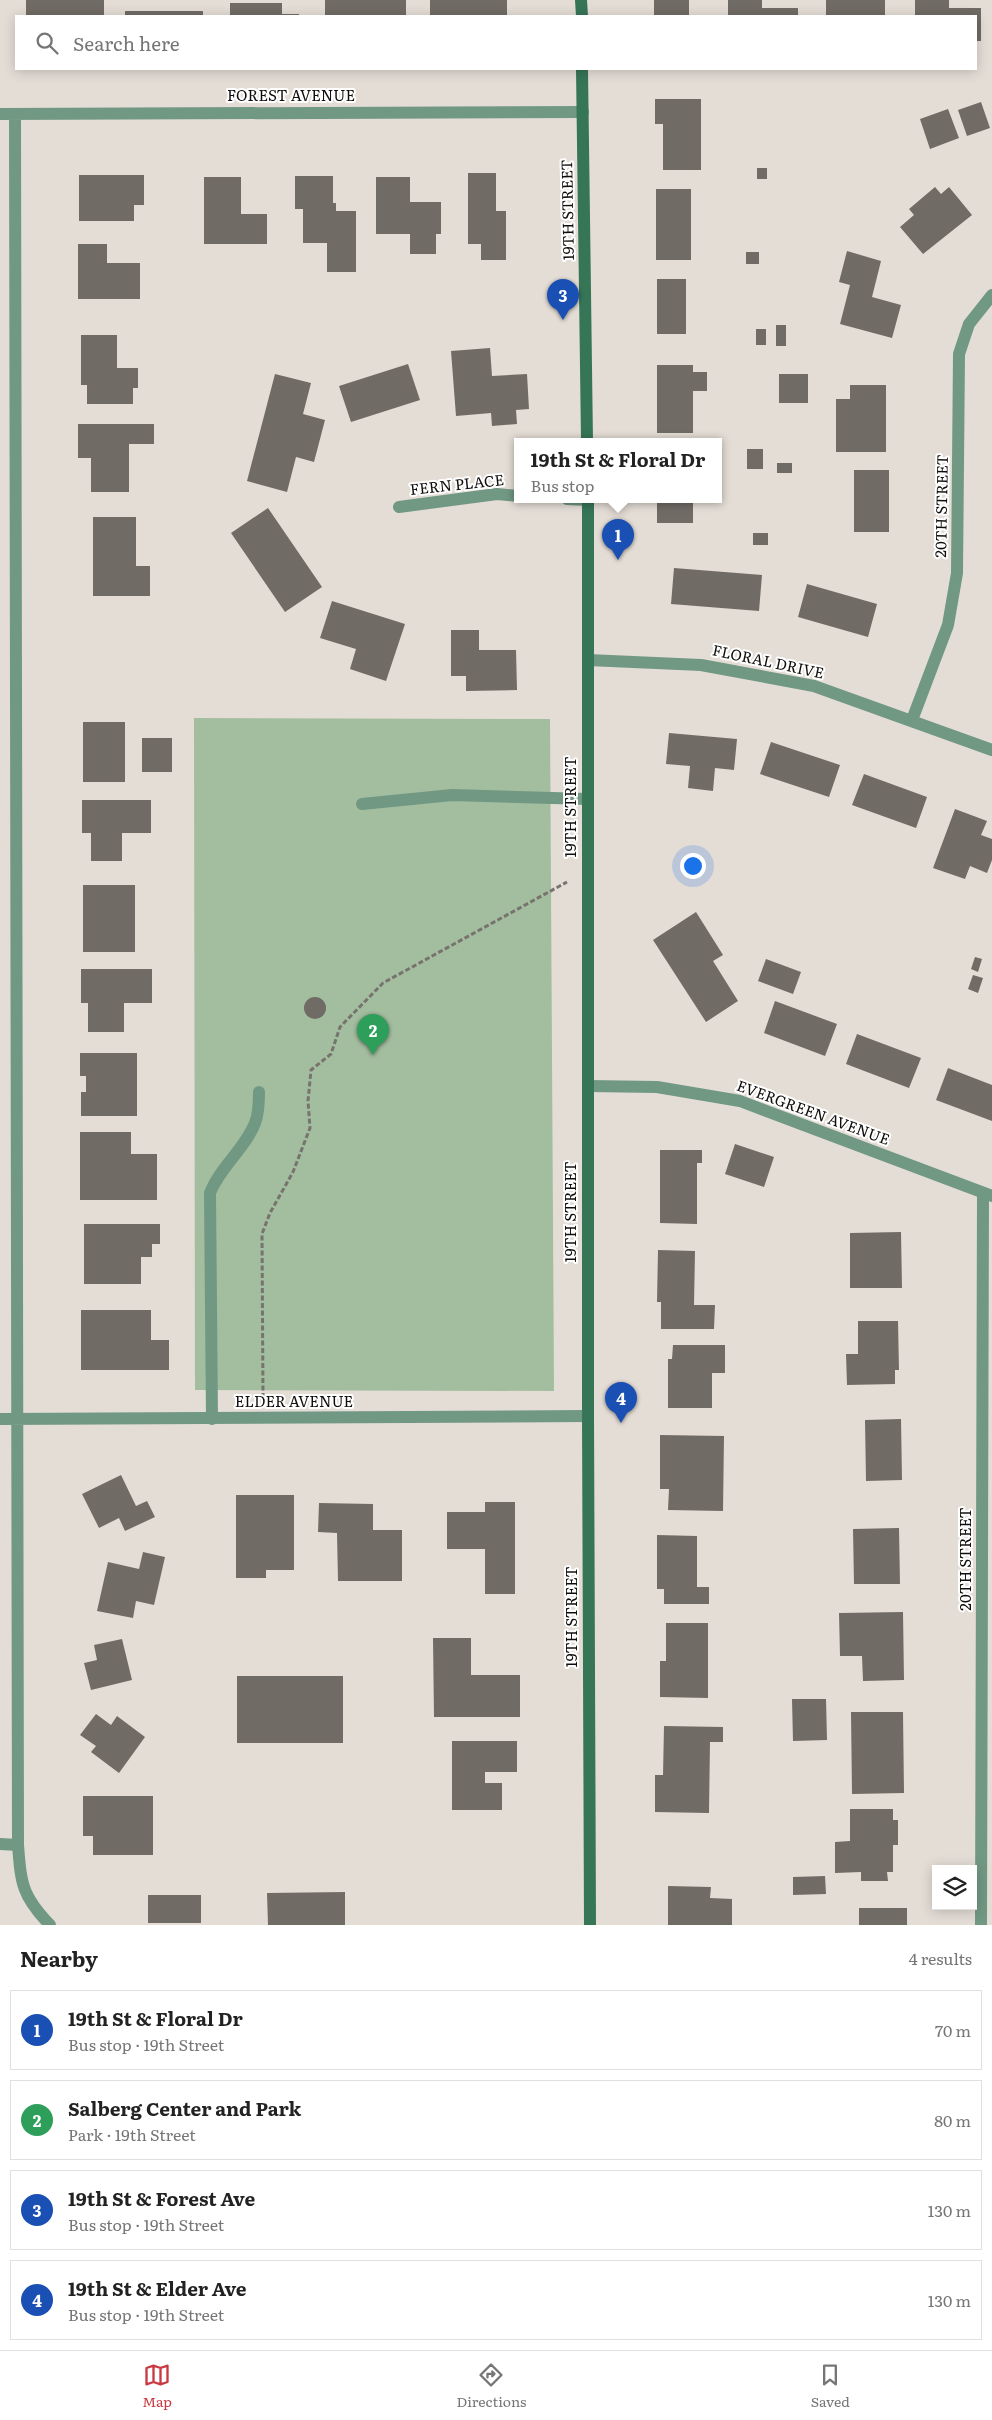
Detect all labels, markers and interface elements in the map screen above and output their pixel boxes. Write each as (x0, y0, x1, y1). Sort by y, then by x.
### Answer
search box (15, 15, 977, 70)
icon: search (33, 29, 61, 57)
text: Search here (73, 29, 180, 57)
street label: FOREST AVENUE (227, 83, 355, 106)
street label: 19TH STREET (554, 159, 579, 261)
pin: 3 (547, 279, 579, 320)
popup (514, 438, 722, 503)
text: 19th St & Floral Dr (531, 445, 705, 473)
street label: 20TH STREET (928, 454, 953, 558)
street label: FERN PLACE (409, 467, 505, 500)
text: Bus stop (531, 473, 594, 497)
pin: 1 (602, 519, 634, 560)
street label: FLORAL DRIVE (710, 637, 826, 684)
street label: 19TH STREET (558, 757, 581, 857)
your location (680, 853, 706, 879)
pin: 2 (357, 1014, 389, 1055)
street label: EVERGREEN AVENUE (734, 1073, 893, 1150)
street label: 19TH STREET (558, 1162, 581, 1262)
pin: 4 (605, 1382, 637, 1423)
street label: ELDER AVENUE (235, 1389, 353, 1412)
street label: 20TH STREET (953, 1507, 976, 1611)
street label: 19TH STREET (559, 1567, 582, 1667)
map controls (932, 1865, 977, 1910)
button: layers (932, 1865, 977, 1910)
text: Nearby (20, 1942, 98, 1973)
text: 4 results (909, 1946, 972, 1970)
text: 19th St & Floral Dr (68, 2004, 243, 2032)
text: 1 (34, 2018, 40, 2042)
text: 70 m (935, 2018, 971, 2042)
text: Bus stop · 19th Street (68, 2032, 224, 2056)
text: Salberg Center and Park (68, 2094, 301, 2122)
text: 2 (33, 2108, 41, 2132)
text: 80 m (934, 2108, 971, 2132)
text: Park · 19th Street (68, 2122, 196, 2146)
text: 19th St & Forest Ave (68, 2184, 255, 2212)
text: 3 (33, 2198, 41, 2222)
text: 130 m (928, 2198, 971, 2222)
text: Bus stop · 19th Street (68, 2212, 224, 2236)
text: 19th St & Elder Ave (68, 2274, 247, 2302)
text: 4 (32, 2288, 42, 2312)
text: 130 m (928, 2288, 971, 2312)
text: Bus stop · 19th Street (68, 2302, 224, 2326)
tab: Map (142, 2361, 172, 2411)
tab: Directions (456, 2361, 526, 2411)
tab: Saved (811, 2361, 850, 2411)

